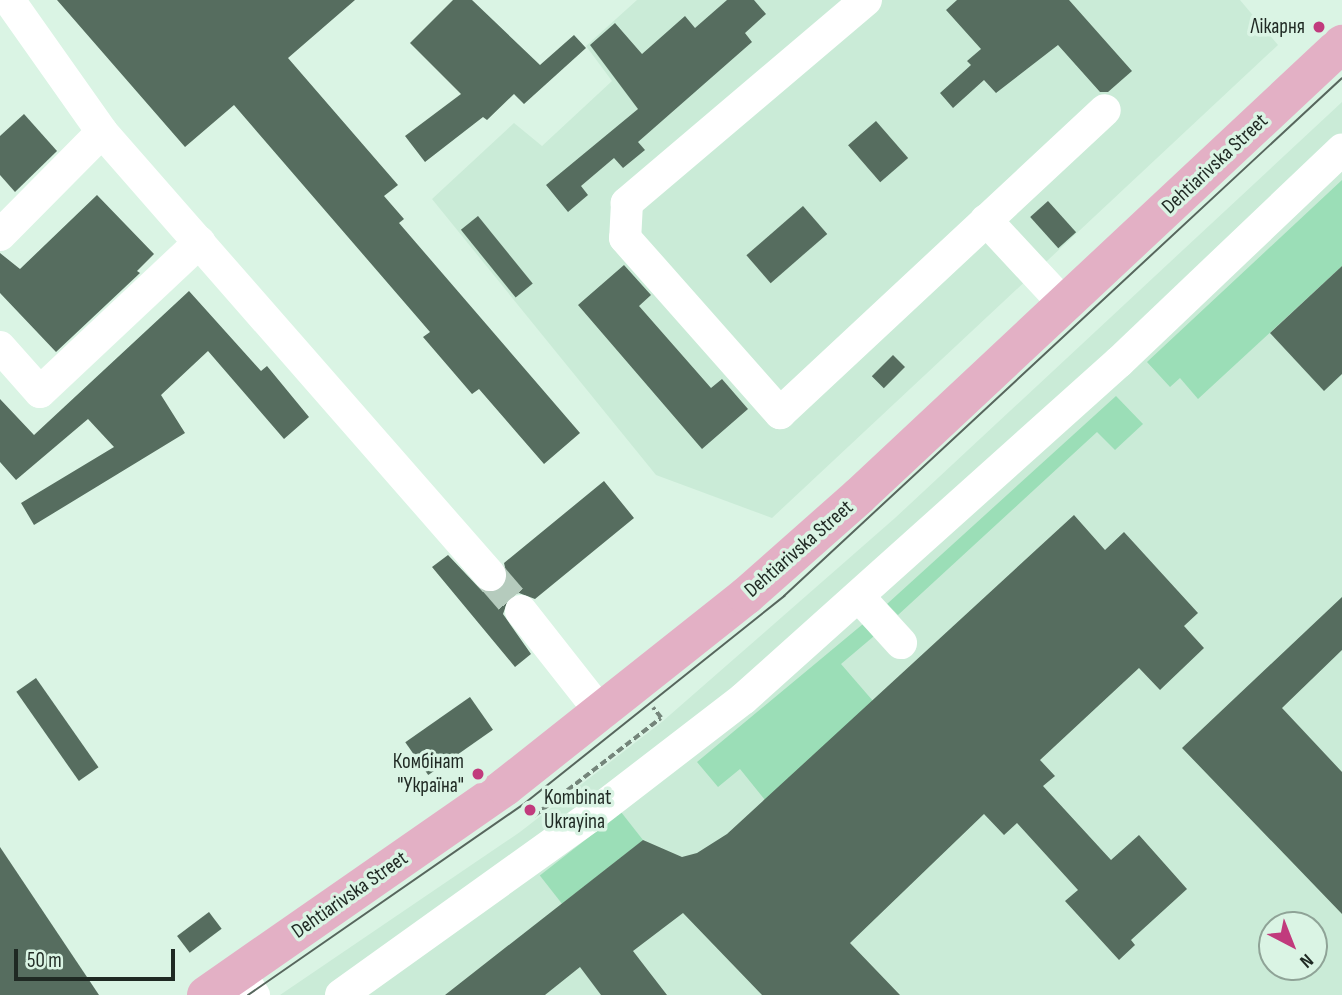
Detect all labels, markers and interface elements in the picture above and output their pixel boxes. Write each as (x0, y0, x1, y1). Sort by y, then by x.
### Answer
place label: Лікарня (1251, 14, 1305, 40)
marker: Лікарня (1311, 19, 1327, 35)
street label: Dehtiarivska Street (1157, 109, 1273, 219)
street label: Dehtiarivska Street (740, 495, 858, 603)
place label: Комбінат "Україна" (393, 749, 464, 799)
marker: Комбінат "Україна" (470, 766, 486, 782)
place label: Kombinat Ukrayina (544, 785, 611, 835)
marker: Kombinat Ukrayina (522, 802, 538, 818)
street label: Dehtiarivska Street (287, 846, 413, 944)
north arrow (1258, 911, 1328, 981)
scale bar (18, 936, 178, 980)
text: 50 m (27, 948, 62, 973)
text: N (1295, 949, 1318, 972)

